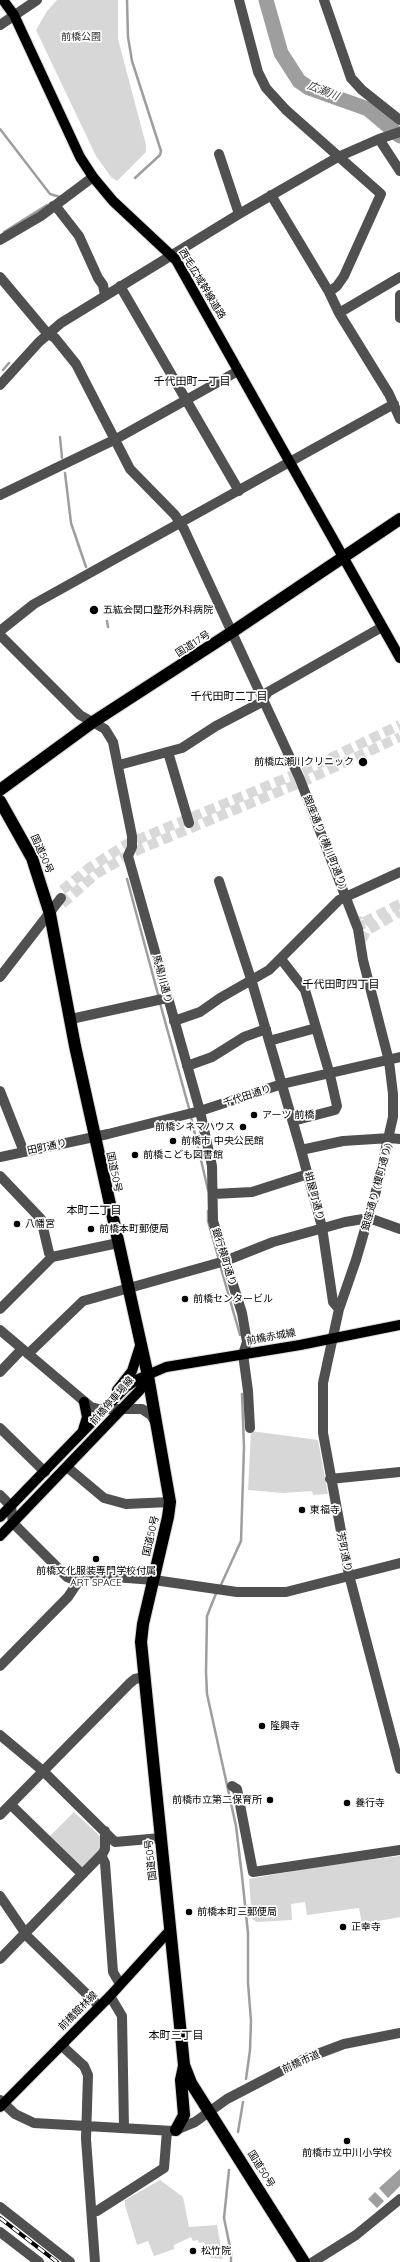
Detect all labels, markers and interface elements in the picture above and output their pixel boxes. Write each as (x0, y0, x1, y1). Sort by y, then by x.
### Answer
park label: 前橋公園 (61, 31, 101, 43)
water label: 広瀬川 (305, 79, 341, 103)
street label: 西毛広域幹線道路 (176, 247, 228, 321)
district label: 千代田町一丁目 (154, 375, 230, 389)
marker: 五紘会関口整形外科病院 (88, 604, 100, 616)
place label: 五紘会関口整形外科病院 (103, 604, 213, 616)
street label: 国道17号 (173, 628, 213, 660)
district label: 千代田町二丁目 (191, 690, 267, 704)
place label: 前橋広瀬川クリニック (254, 756, 354, 768)
marker: 前橋広瀬川クリニック (357, 756, 369, 768)
street label: 銀座通り (横川町通り) (301, 793, 349, 891)
street label: 国道50号 (28, 833, 56, 875)
street label: 馬場川通り (150, 953, 174, 1005)
district label: 千代田町四丁目 (303, 978, 379, 992)
street label: 千代田通り (221, 1083, 273, 1109)
place label: アーツ 前橋 (262, 1109, 314, 1121)
marker: アーツ 前橋 (249, 1110, 259, 1120)
place label: 前橋シネマハウス (155, 1121, 235, 1133)
marker: 前橋シネマハウス (238, 1122, 248, 1132)
place label: 前橋市 中央公民館 (181, 1135, 264, 1147)
marker: 前橋市 中央公民館 (168, 1136, 178, 1146)
street label: 田町通り (26, 1137, 68, 1157)
street label: 銀座通り (榎町通り) (360, 1142, 394, 1232)
place label: 前橋こども図書館 (143, 1149, 223, 1161)
marker: 前橋こども図書館 (130, 1150, 140, 1160)
street label: 国道50号 (104, 1151, 124, 1193)
street label: 紺屋町通り (302, 1170, 326, 1222)
district label: 本町二丁目 (67, 1204, 121, 1218)
place label: 八幡宮 (25, 1218, 55, 1230)
marker: 八幡宮 (12, 1219, 22, 1229)
place label: 前橋本町郵便局 (99, 1223, 169, 1235)
marker: 前橋本町郵便局 (86, 1224, 96, 1234)
street label: 銀行横町通り (209, 1227, 239, 1287)
place label: 前橋センタービル (193, 1293, 273, 1305)
marker: 前橋センタービル (180, 1294, 190, 1304)
street label: 前橋赤城線 (245, 1327, 297, 1347)
street label: 前橋停車場線 (88, 1374, 136, 1428)
place label: 東福寺 (310, 1504, 340, 1516)
marker: 東福寺 (297, 1505, 307, 1515)
street label: 国道50号 (140, 1514, 162, 1558)
street label: 芳町通り (334, 1531, 354, 1573)
marker: 前橋文化服装専門学校付属 ART SPACE (91, 1554, 101, 1564)
place label: 前橋文化服装専門学校付属 ART SPACE (36, 1565, 156, 1588)
place label: 隆興寺 (270, 1720, 300, 1732)
marker: 隆興寺 (257, 1721, 267, 1731)
place label: 前橋市立第二保育所 (172, 1794, 262, 1806)
marker: 前橋市立第二保育所 (265, 1795, 275, 1805)
place label: 養行寺 (355, 1797, 385, 1809)
marker: 養行寺 (342, 1798, 352, 1808)
street label: 国道50号 (143, 1839, 159, 1881)
place label: 前橋本町三郵便局 (197, 1906, 277, 1918)
marker: 前橋本町三郵便局 (184, 1907, 194, 1917)
place label: 正幸寺 (351, 1921, 381, 1933)
marker: 正幸寺 (338, 1922, 348, 1932)
street label: 前橋館林線 (56, 1989, 100, 2033)
district label: 本町三丁目 (149, 2029, 203, 2043)
street label: 前橋市道 (280, 2048, 322, 2076)
marker: 前橋市立中川小学校 (342, 2136, 352, 2146)
place label: 前橋市立中川小学校 (302, 2147, 392, 2159)
street label: 国道50号 (245, 2148, 277, 2190)
place label: 松竹院 (201, 2245, 231, 2257)
marker: 松竹院 (188, 2246, 198, 2256)

